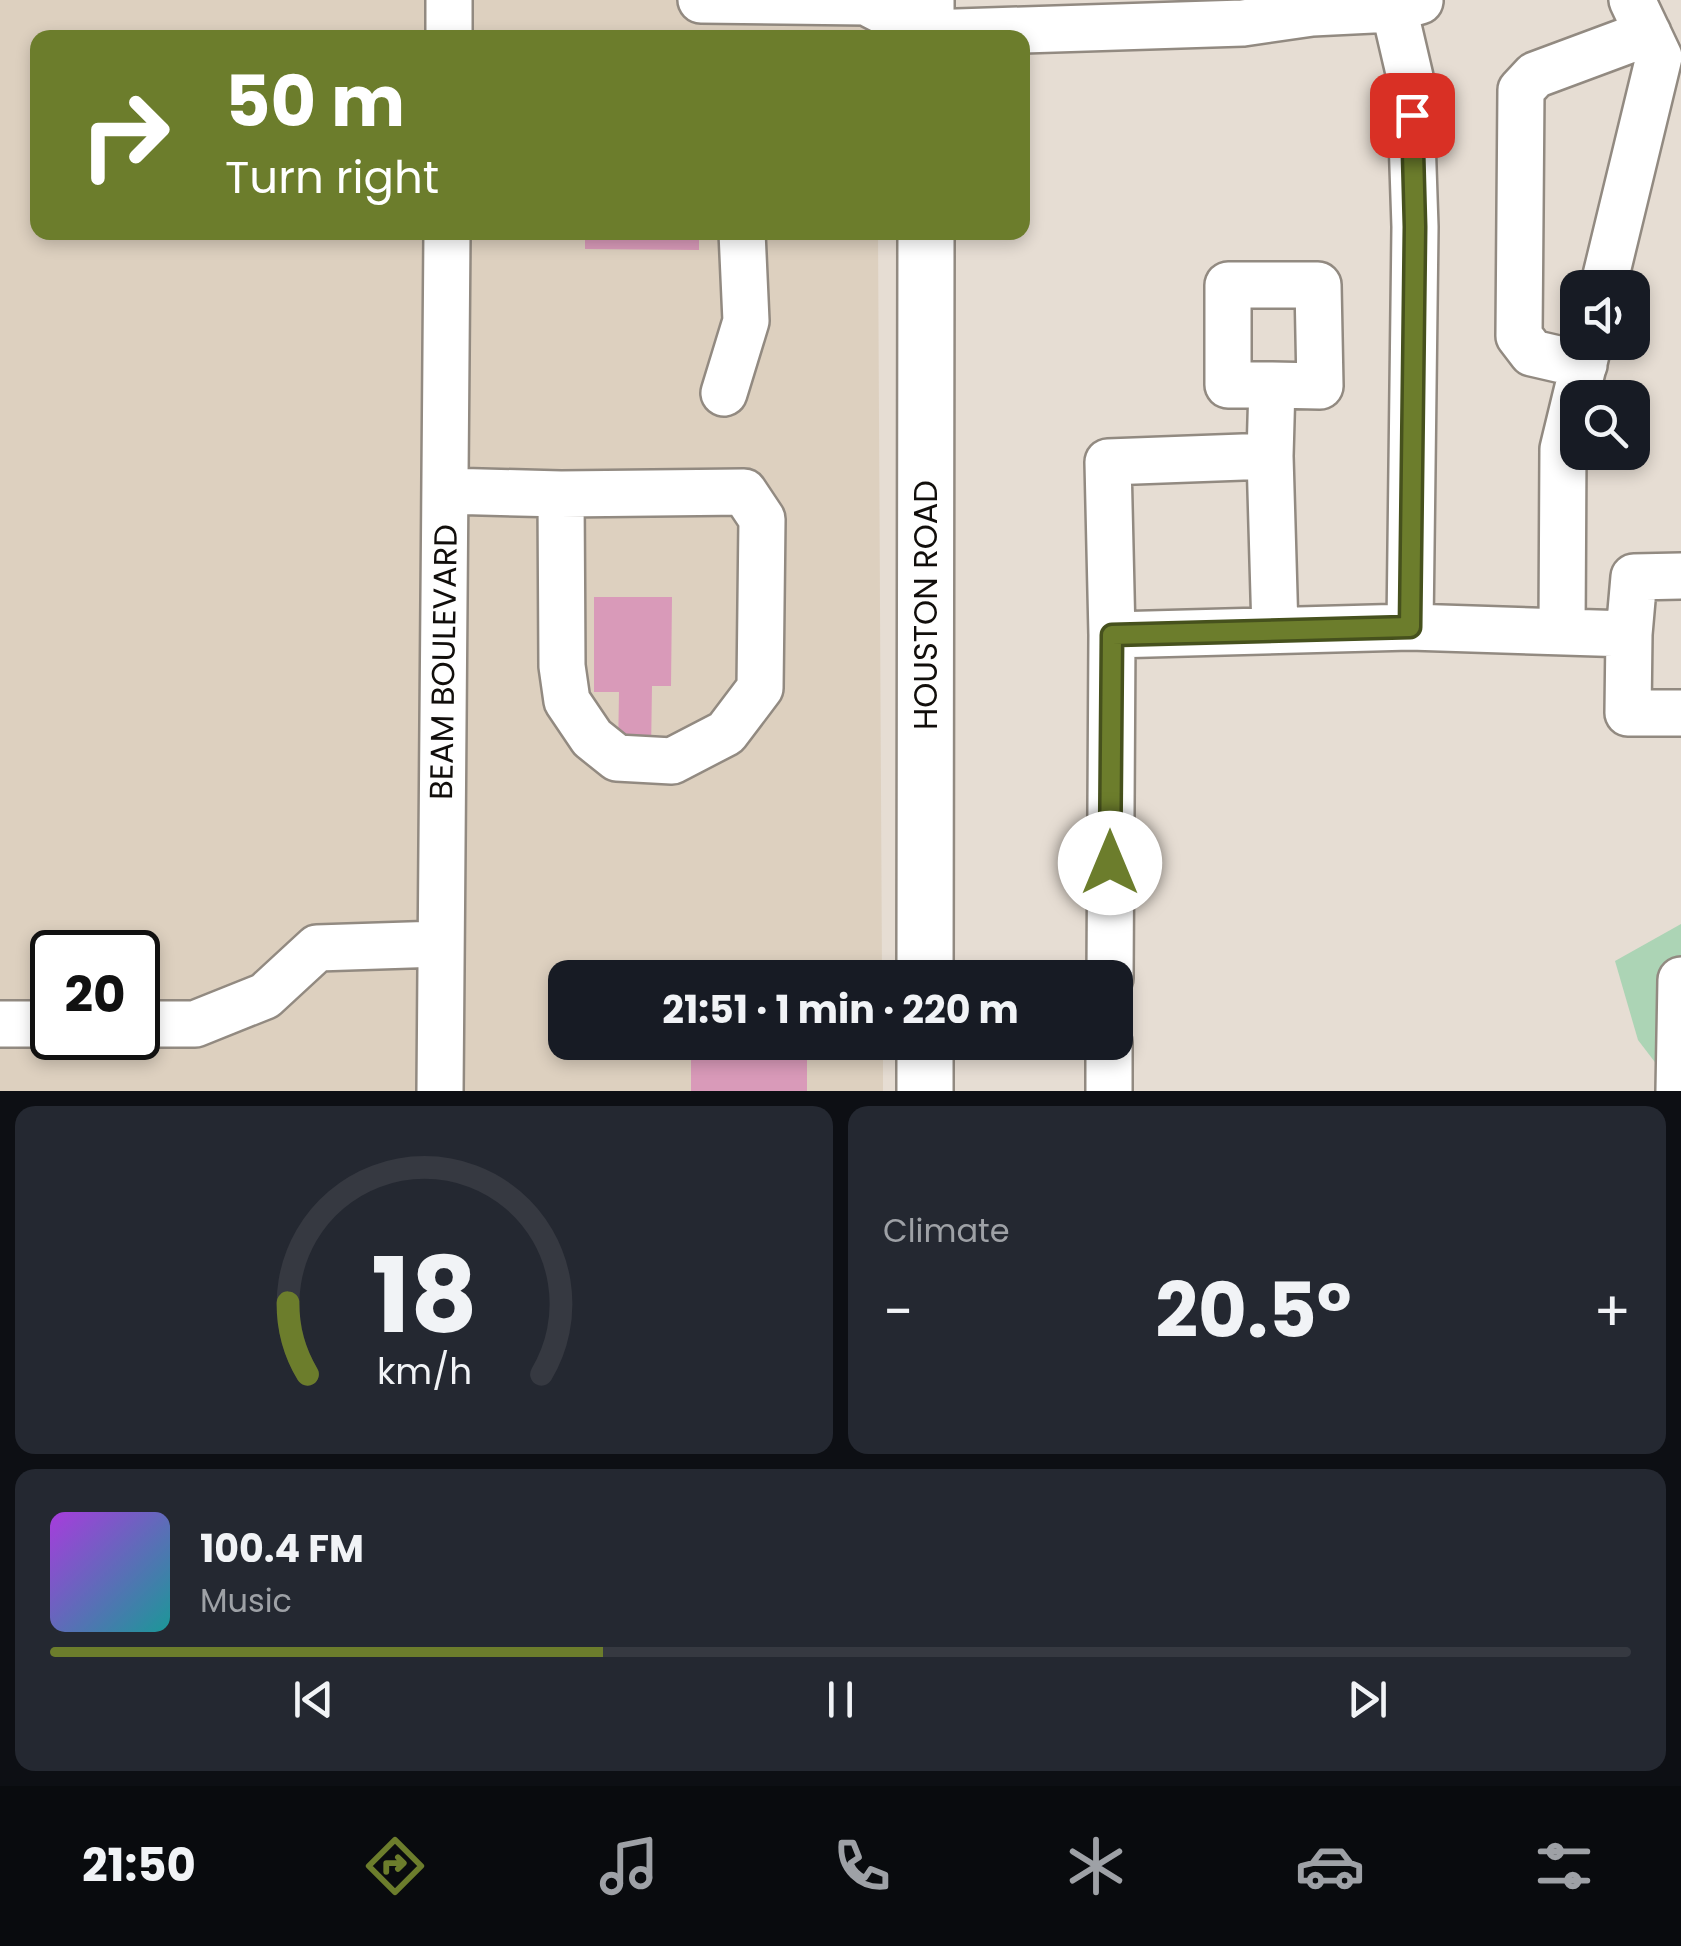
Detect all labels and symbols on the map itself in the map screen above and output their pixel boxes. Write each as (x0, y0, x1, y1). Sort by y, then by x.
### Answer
pin (1370, 73, 1455, 158)
street label: HOUSTON ROAD (903, 480, 948, 730)
street label: BEAM BOULEVARD (418, 524, 468, 800)
position arrow (1058, 811, 1162, 915)
speed limit sign: 20 (30, 930, 160, 1060)

